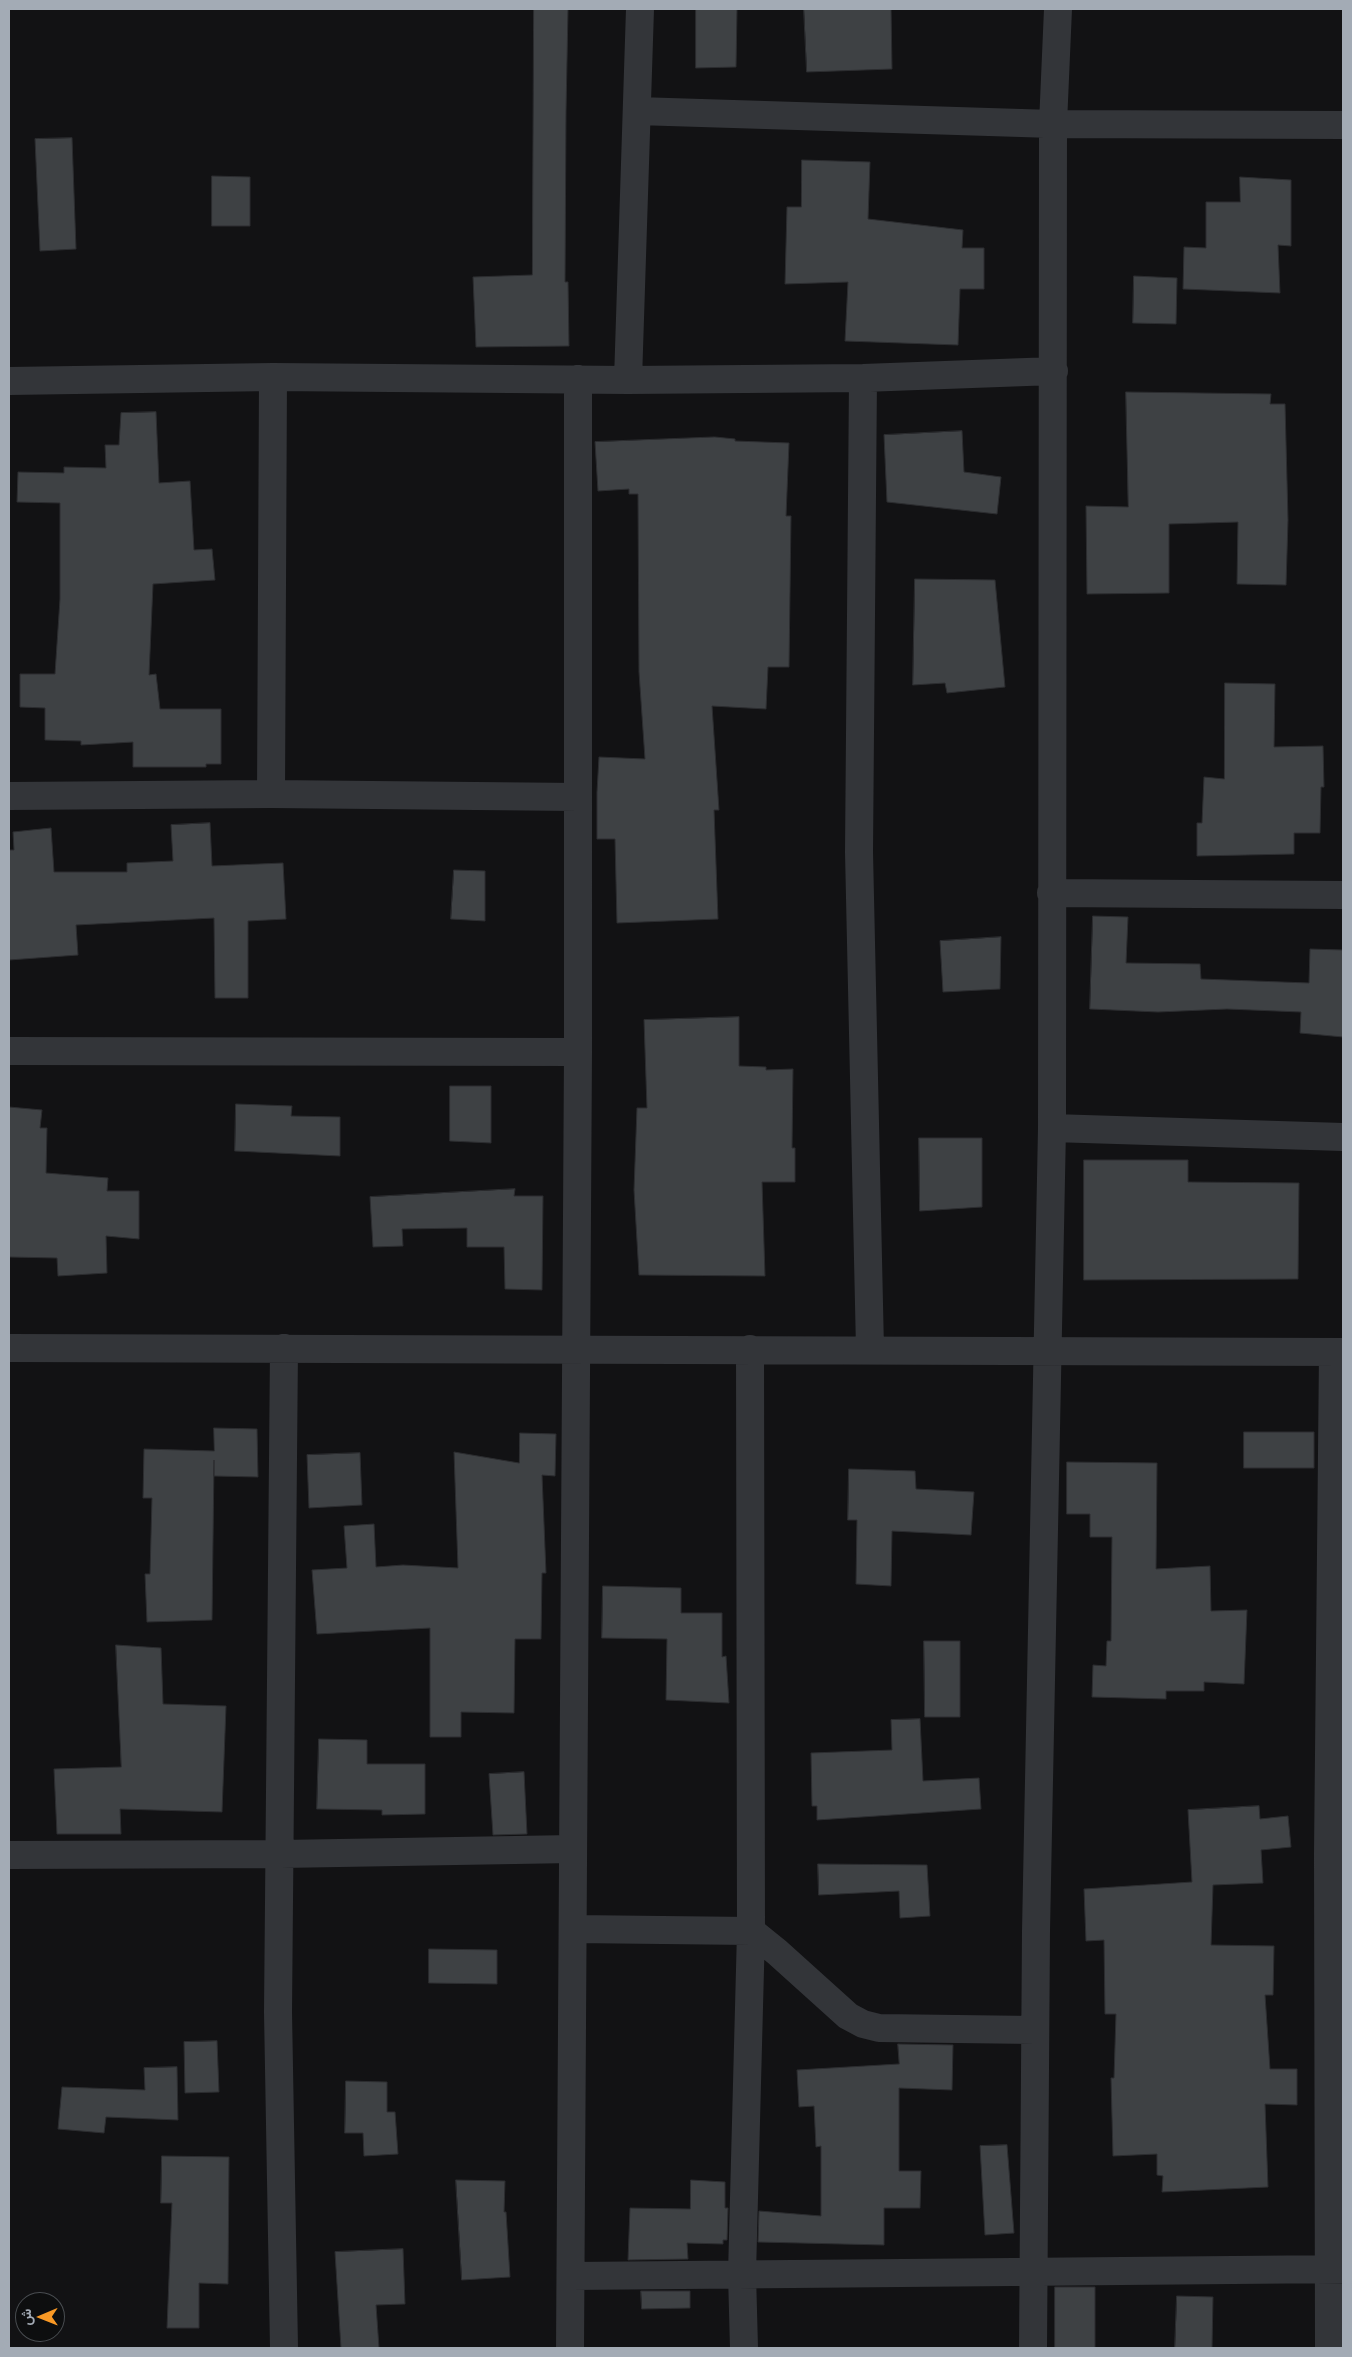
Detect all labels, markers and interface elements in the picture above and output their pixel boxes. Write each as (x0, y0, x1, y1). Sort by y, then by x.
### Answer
north arrow (15, 2292, 65, 2342)
text: ش (17, 2309, 34, 2326)

